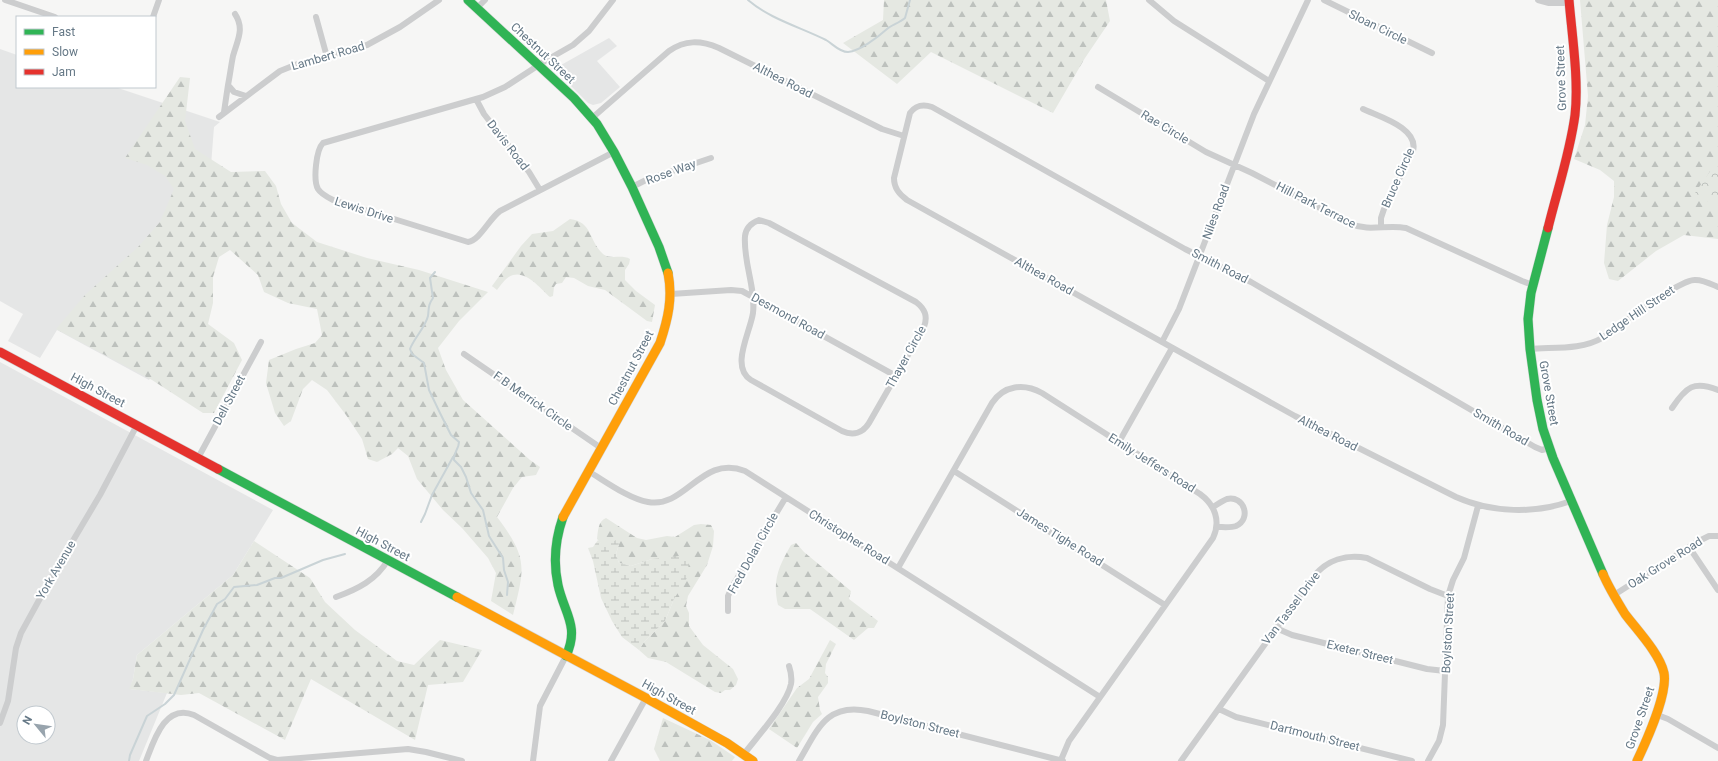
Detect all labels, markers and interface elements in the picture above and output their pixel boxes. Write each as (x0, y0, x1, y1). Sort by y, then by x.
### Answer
street label: Sloan Circle (1347, 7, 1409, 47)
legend (16, 16, 156, 88)
street label: Chestnut Street (508, 20, 578, 86)
text: Fast (52, 25, 75, 39)
street label: Lambert Road (290, 39, 366, 73)
text: Slow (52, 45, 78, 59)
street label: Grove Street (1553, 45, 1569, 111)
street label: Althea Road (751, 59, 815, 101)
text: Jam (52, 65, 76, 79)
street label: Rae Circle (1138, 107, 1192, 147)
street label: Davis Road (484, 117, 532, 173)
street label: Bruce Circle (1379, 146, 1417, 210)
street label: Rose Way (644, 156, 698, 188)
street label: Hill Park Terrace (1274, 179, 1358, 231)
street label: Niles Road (1200, 183, 1232, 241)
street label: Lewis Drive (333, 194, 395, 226)
street label: Smith Road (1189, 246, 1251, 286)
street label: Althea Road (1012, 254, 1076, 298)
street label: Ledge Hill Street (1597, 283, 1677, 343)
street label: Desmond Road (749, 290, 827, 342)
street label: Thayer Circle (883, 323, 929, 391)
street label: Chestnut Street (605, 328, 657, 408)
street label: Grove Street (1536, 359, 1562, 427)
street label: F B Merrick Circle (491, 368, 575, 434)
street label: High Street (68, 370, 128, 410)
street label: Dell Street (210, 372, 248, 427)
street label: Smith Road (1471, 406, 1531, 448)
street label: Althea Road (1296, 412, 1360, 454)
street label: Emily Jeffers Road (1106, 431, 1198, 495)
street label: James Tighe Road (1014, 505, 1106, 569)
street label: Christopher Road (806, 507, 892, 567)
street label: Fred Dolan Circle (725, 510, 781, 596)
street label: High Street (353, 524, 413, 564)
street label: Oak Grove Road (1625, 534, 1705, 592)
street label: York Avenue (33, 538, 79, 602)
street label: Van Tassel Drive (1259, 569, 1323, 647)
street label: Boylston Street (1439, 592, 1457, 674)
street label: Exeter Street (1325, 637, 1395, 667)
street label: High Street (640, 676, 698, 718)
street label: Grove Street (1623, 685, 1657, 751)
north arrow (16, 705, 56, 745)
street label: Boylston Street (879, 707, 961, 741)
text: N (20, 714, 35, 727)
street label: Dartmouth Street (1269, 718, 1361, 754)

